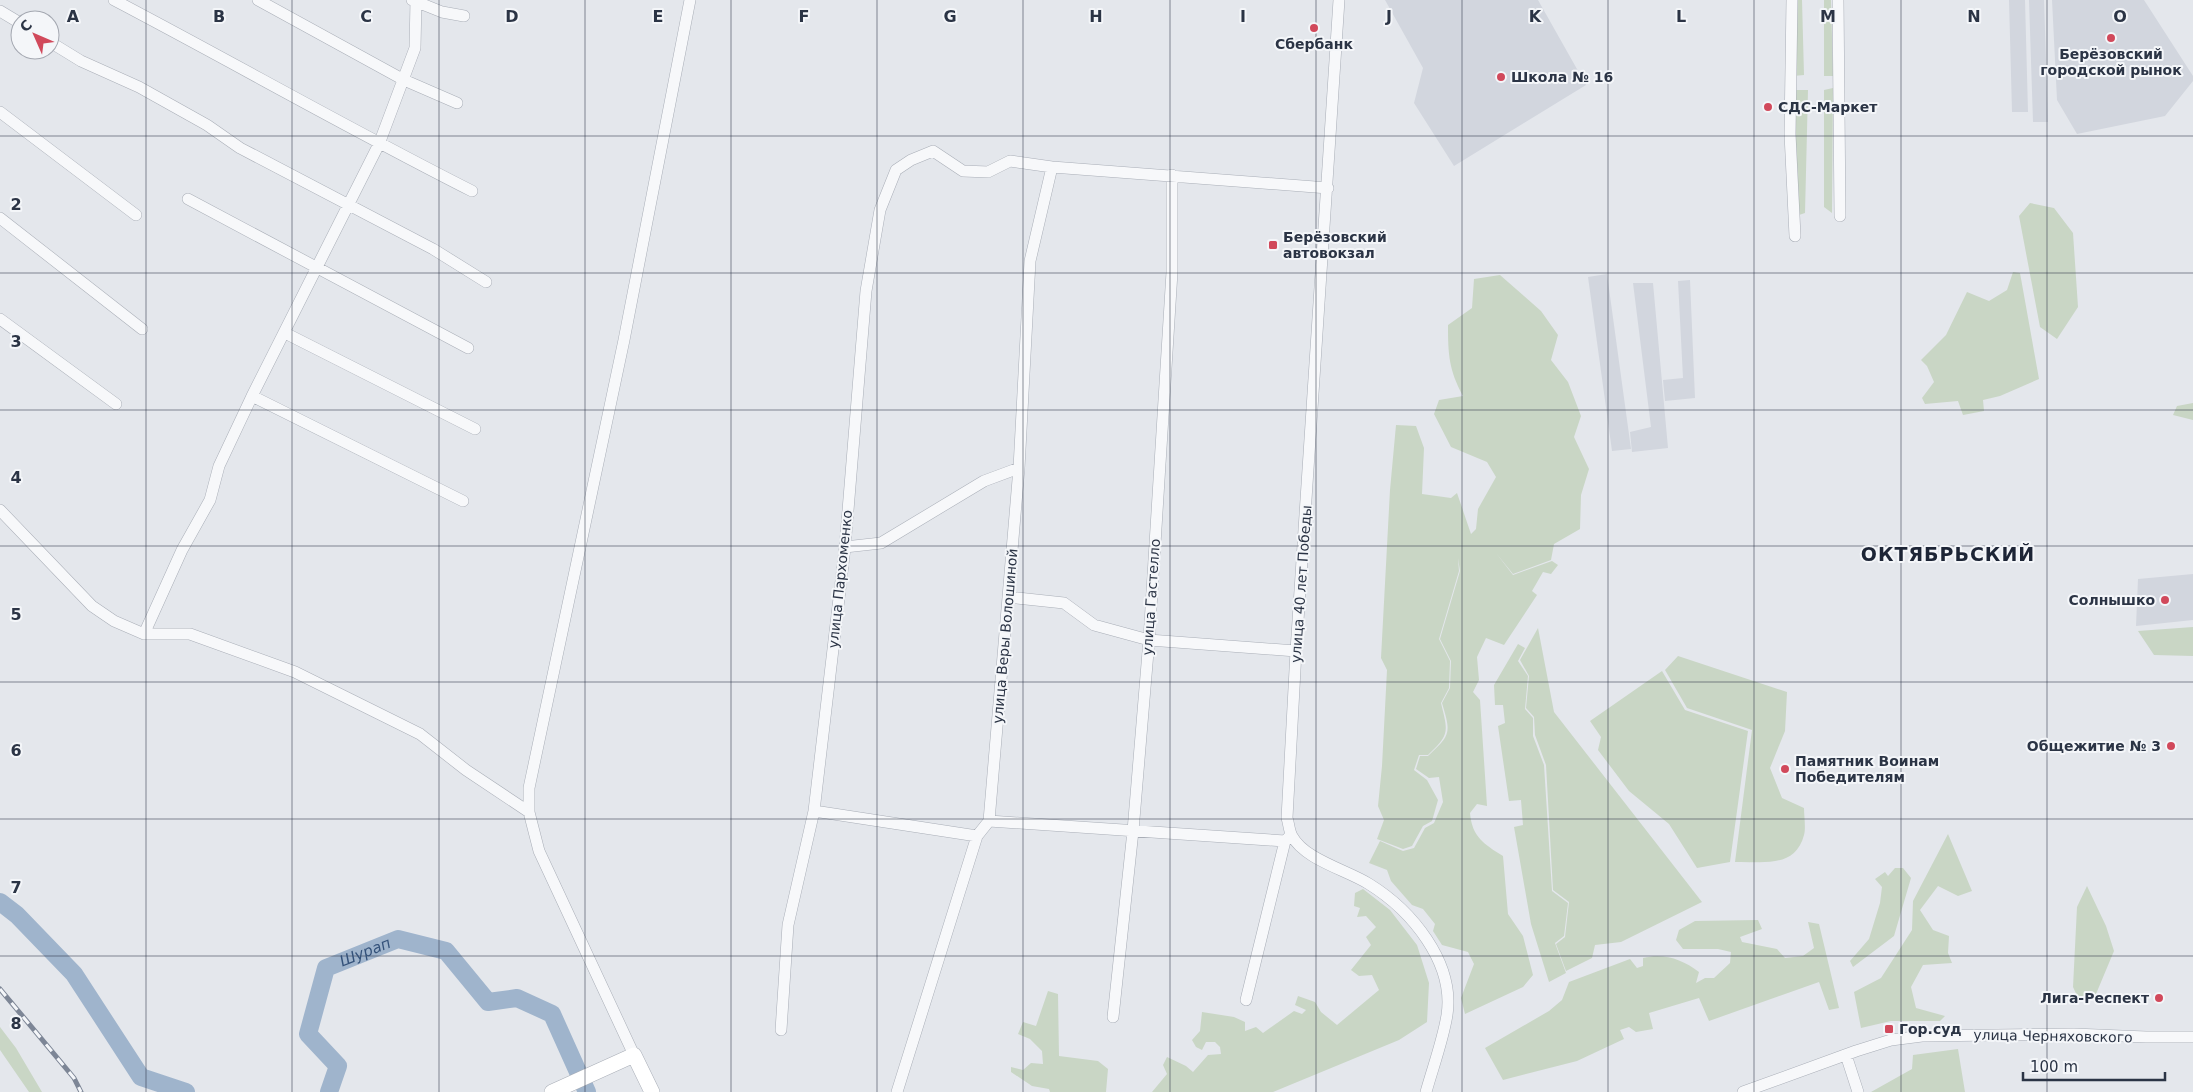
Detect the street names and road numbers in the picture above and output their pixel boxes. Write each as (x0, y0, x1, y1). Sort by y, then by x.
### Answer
street label: улица 40 лет Победы (1287, 504, 1315, 664)
street label: улица Пархоменко (825, 509, 855, 649)
street label: улица Гастелло (1139, 538, 1163, 656)
street label: улица Веры Волошиной (989, 548, 1021, 724)
street label: улица Черняховского (1973, 1027, 2133, 1045)

